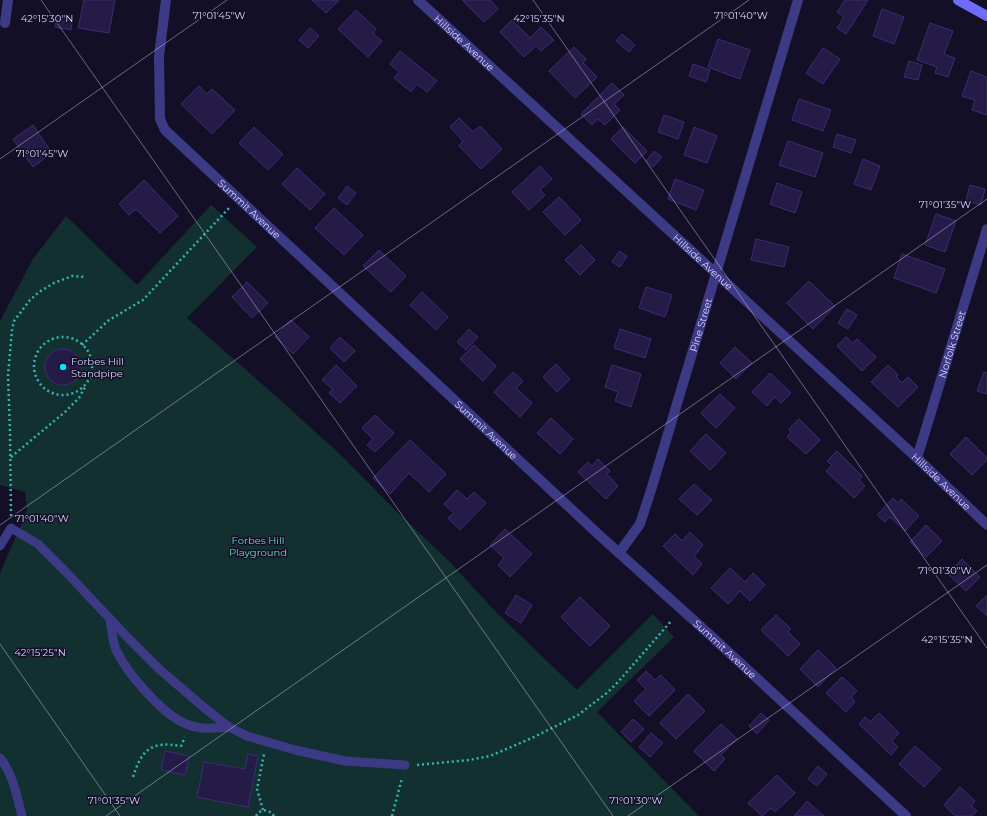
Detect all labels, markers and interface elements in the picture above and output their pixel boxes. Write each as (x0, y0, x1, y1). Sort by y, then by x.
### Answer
text: 71°01'45"W (193, 9, 245, 22)
text: 71°01'40"W (714, 9, 768, 22)
text: 42°15'30"N (21, 12, 73, 25)
street label: Hillside Avenue (431, 12, 497, 74)
text: 42°15'35"N (513, 12, 565, 25)
text: 71°01'45"W (16, 147, 68, 160)
street label: Summit Avenue (215, 177, 283, 242)
text: 71°01'35"W (919, 198, 971, 211)
street label: Hillside Avenue (670, 231, 736, 293)
street label: Pine Street (687, 296, 715, 353)
street label: Norfolk Street (936, 309, 969, 380)
place label: Forbes Hill Standpipe (71, 355, 124, 380)
marker: Forbes Hill Standpipe (58, 362, 68, 372)
street label: Summit Avenue (452, 398, 520, 463)
street label: Hillside Avenue (909, 450, 973, 513)
text: 71°01'40"W (15, 512, 69, 525)
park label: Forbes Hill Playground (229, 534, 287, 559)
text: 71°01'30"W (918, 564, 972, 577)
street label: Summit Avenue (690, 617, 759, 682)
text: 42°15'35"N (921, 633, 973, 646)
text: 42°15'25"N (14, 646, 66, 659)
text: 71°01'35"W (88, 794, 140, 807)
text: 71°01'30"W (609, 794, 663, 807)

